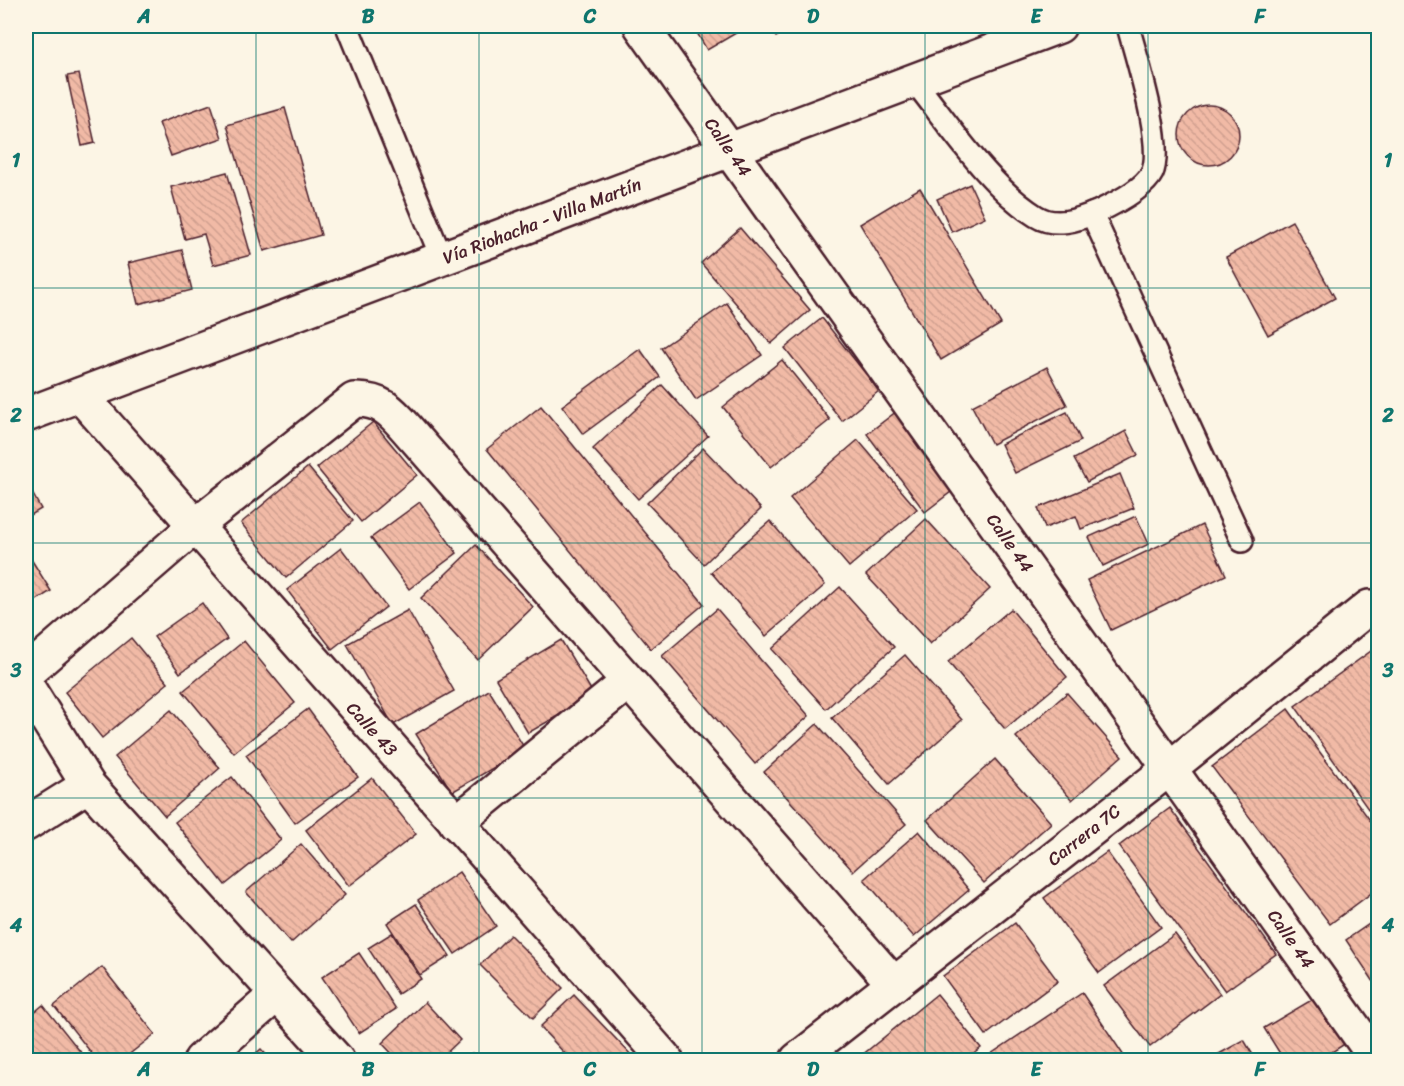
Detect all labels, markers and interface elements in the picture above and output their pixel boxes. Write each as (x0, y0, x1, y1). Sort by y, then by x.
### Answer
text: A (136, 0, 151, 34)
text: B (362, 0, 375, 34)
text: C (583, 0, 597, 34)
text: D (807, 0, 820, 34)
text: E (1030, 0, 1043, 34)
text: F (1254, 0, 1267, 34)
street label: Calle 44 (696, 110, 760, 184)
text: 1 (12, 143, 21, 178)
text: 1 (1384, 143, 1393, 178)
street label: Vía Riohacha - Villa Martín (438, 168, 646, 274)
text: 2 (9, 398, 22, 433)
text: 2 (1381, 398, 1394, 433)
street label: Calle 44 (978, 506, 1042, 580)
text: 3 (10, 653, 22, 688)
text: 3 (1382, 653, 1394, 688)
street label: Calle 43 (338, 694, 406, 764)
street label: Carrera 7C (1040, 795, 1129, 874)
street label: Calle 44 (1259, 902, 1323, 976)
text: 4 (9, 908, 23, 943)
text: 4 (1381, 908, 1395, 943)
text: A (136, 1052, 151, 1086)
text: B (362, 1052, 375, 1086)
text: C (583, 1052, 597, 1086)
text: D (807, 1052, 820, 1086)
text: E (1030, 1052, 1043, 1086)
text: F (1254, 1052, 1267, 1086)

